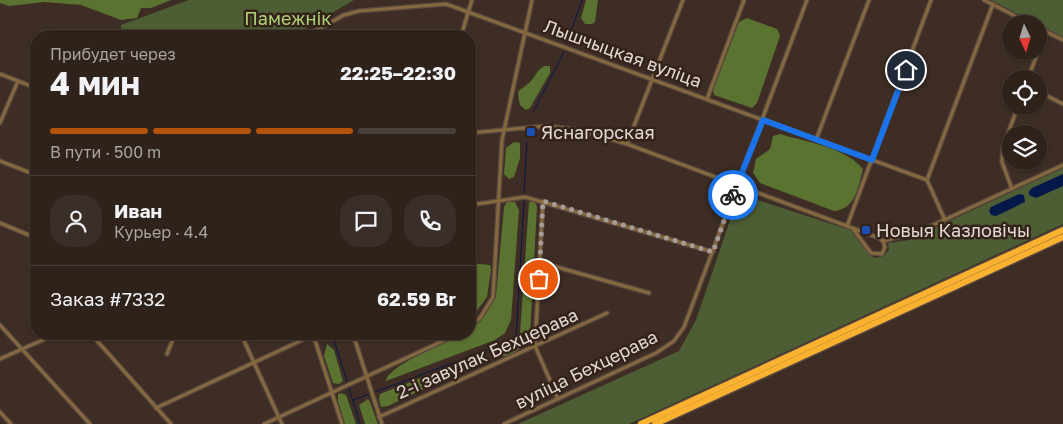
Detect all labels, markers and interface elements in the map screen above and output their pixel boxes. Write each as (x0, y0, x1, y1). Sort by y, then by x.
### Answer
park label: Памежнік (244, 7, 332, 29)
street label: Лышчыцкая вуліца (541, 14, 705, 92)
north arrow (1002, 15, 1048, 60)
map controls (1002, 15, 1047, 170)
text: Прибудет через (50, 44, 176, 64)
pin (885, 49, 927, 91)
icon: home (892, 56, 920, 84)
text: 22:25–22:30 (340, 61, 456, 84)
text: 4 мин (50, 64, 140, 102)
button: locate (1002, 70, 1047, 115)
place label: Яснагорская (541, 121, 655, 143)
button: layers (1002, 125, 1047, 170)
marker: Яснагорская (525, 126, 537, 138)
text: В пути · 500 m (50, 142, 161, 162)
courier (708, 170, 758, 220)
icon: bike (719, 181, 747, 209)
button: person (50, 195, 102, 247)
button: chat (340, 195, 392, 247)
button: phone (404, 195, 456, 247)
text: Иван (114, 199, 162, 222)
place label: Новыя Казловічы (876, 219, 1030, 241)
text: Курьер · 4.4 (114, 222, 208, 242)
marker: Новыя Казловічы (860, 224, 872, 236)
pin (518, 258, 560, 300)
icon: bag (525, 265, 553, 293)
text: Заказ #7332 (50, 287, 165, 310)
text: 62.59 Br (377, 287, 456, 310)
street label: 2-і завулак Бехцерава (393, 303, 581, 403)
street label: вуліца Бехцерава (511, 325, 661, 413)

